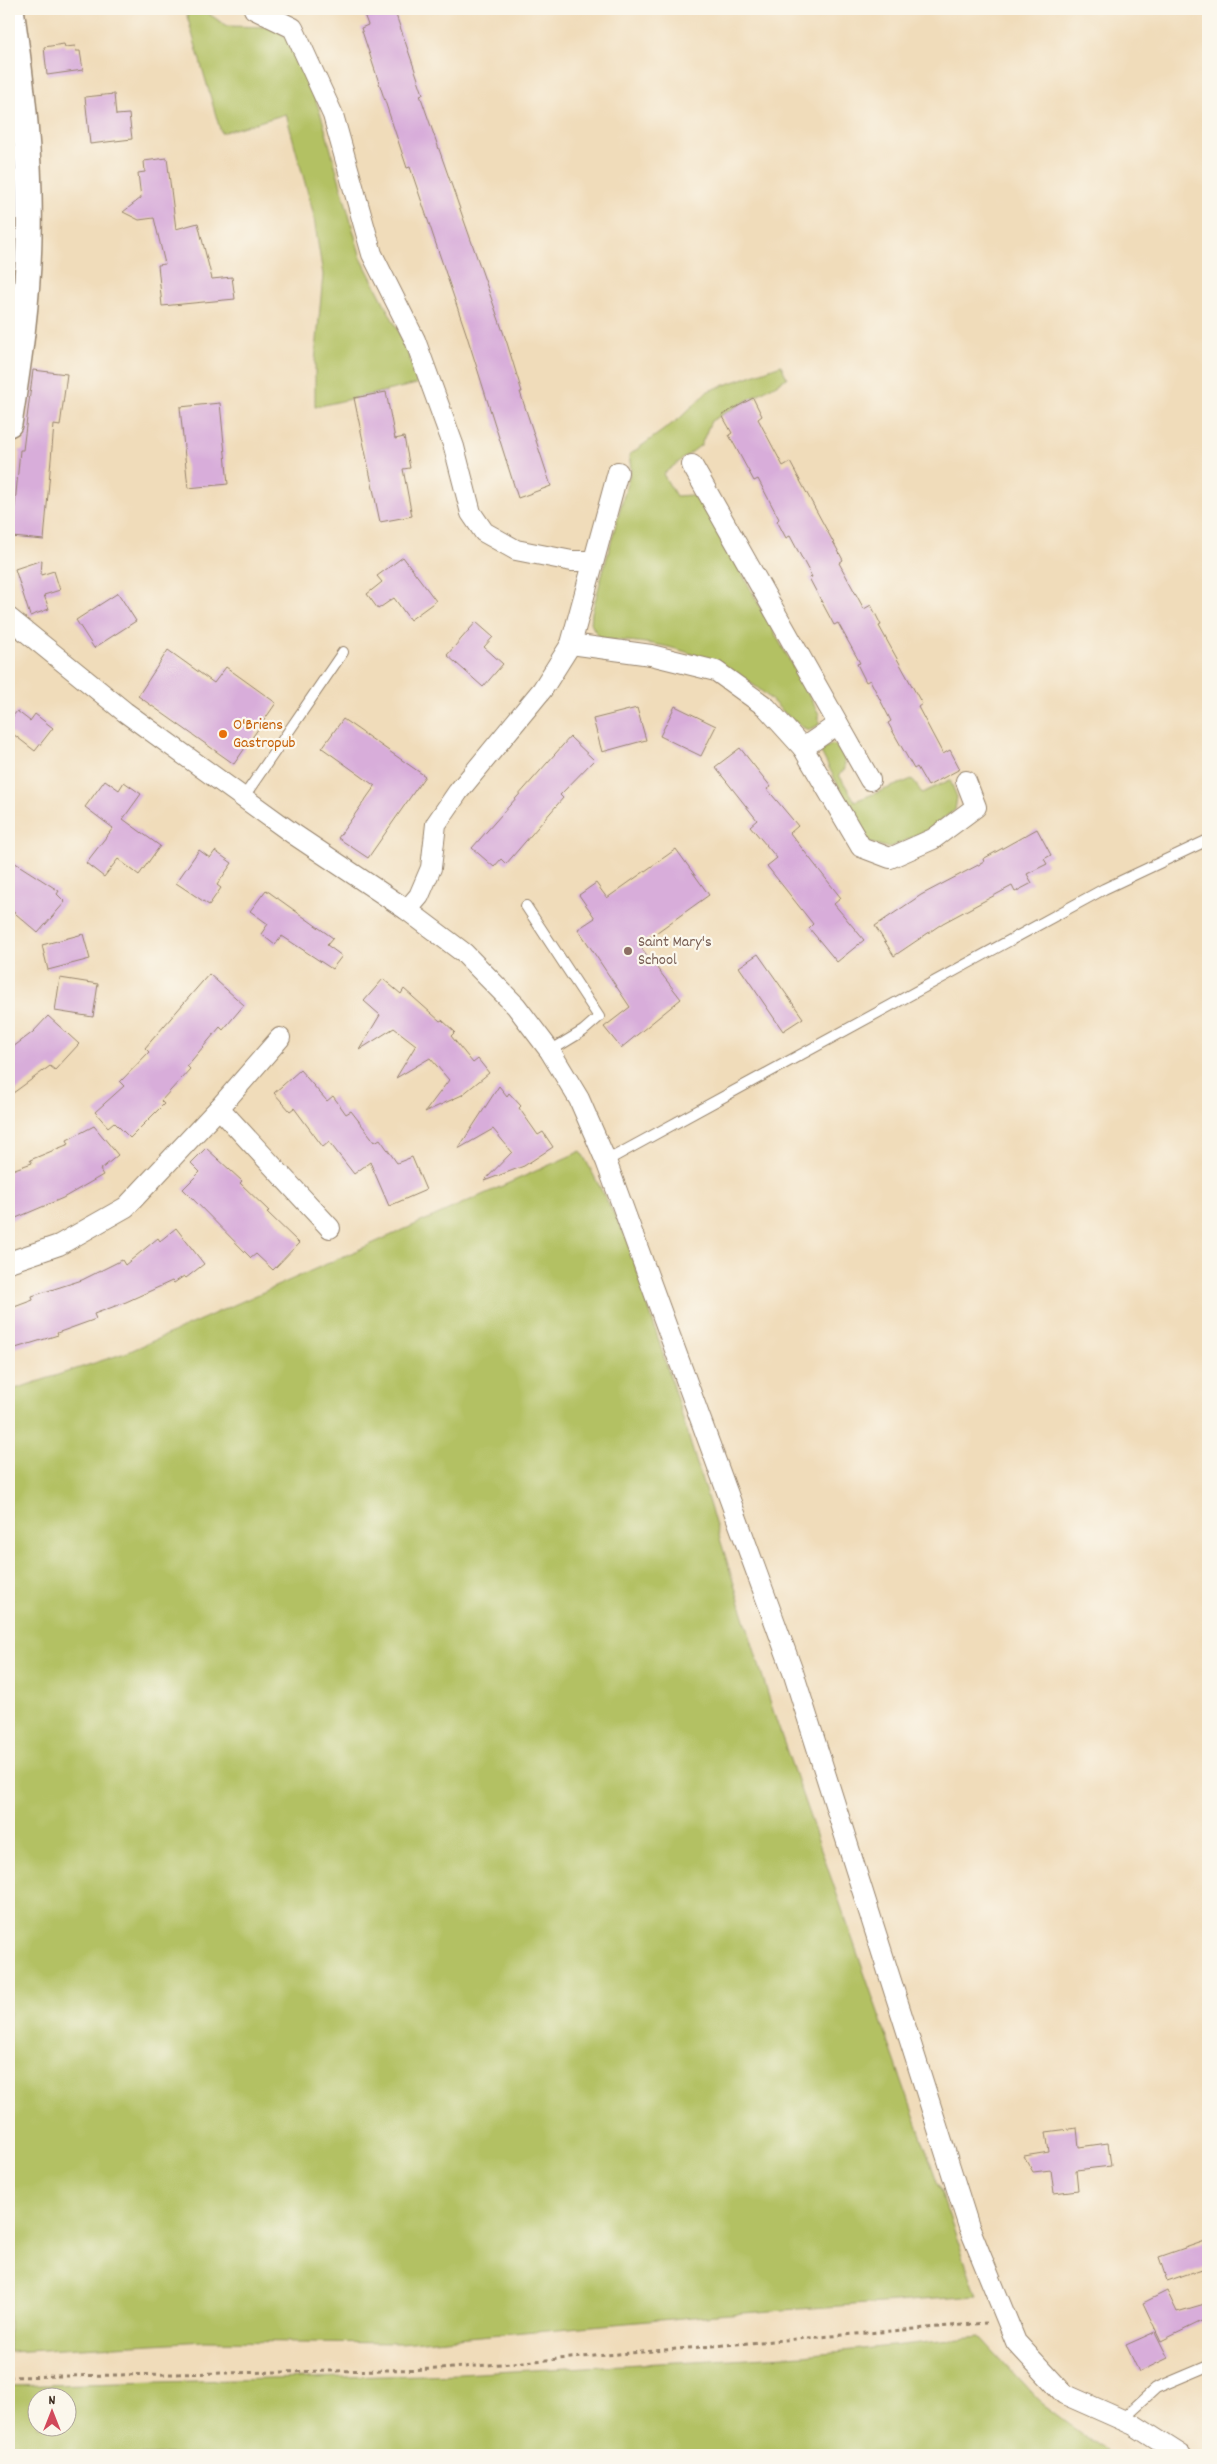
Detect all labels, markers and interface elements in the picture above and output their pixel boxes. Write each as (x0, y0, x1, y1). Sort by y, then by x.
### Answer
place label: O'Briens Gastropub (233, 714, 296, 755)
marker: O'Briens Gastropub (217, 728, 229, 740)
place label: Saint Mary's School (638, 931, 712, 972)
marker: Saint Mary's School (622, 945, 634, 957)
north arrow (28, 2386, 78, 2436)
text: N (49, 2391, 56, 2411)

